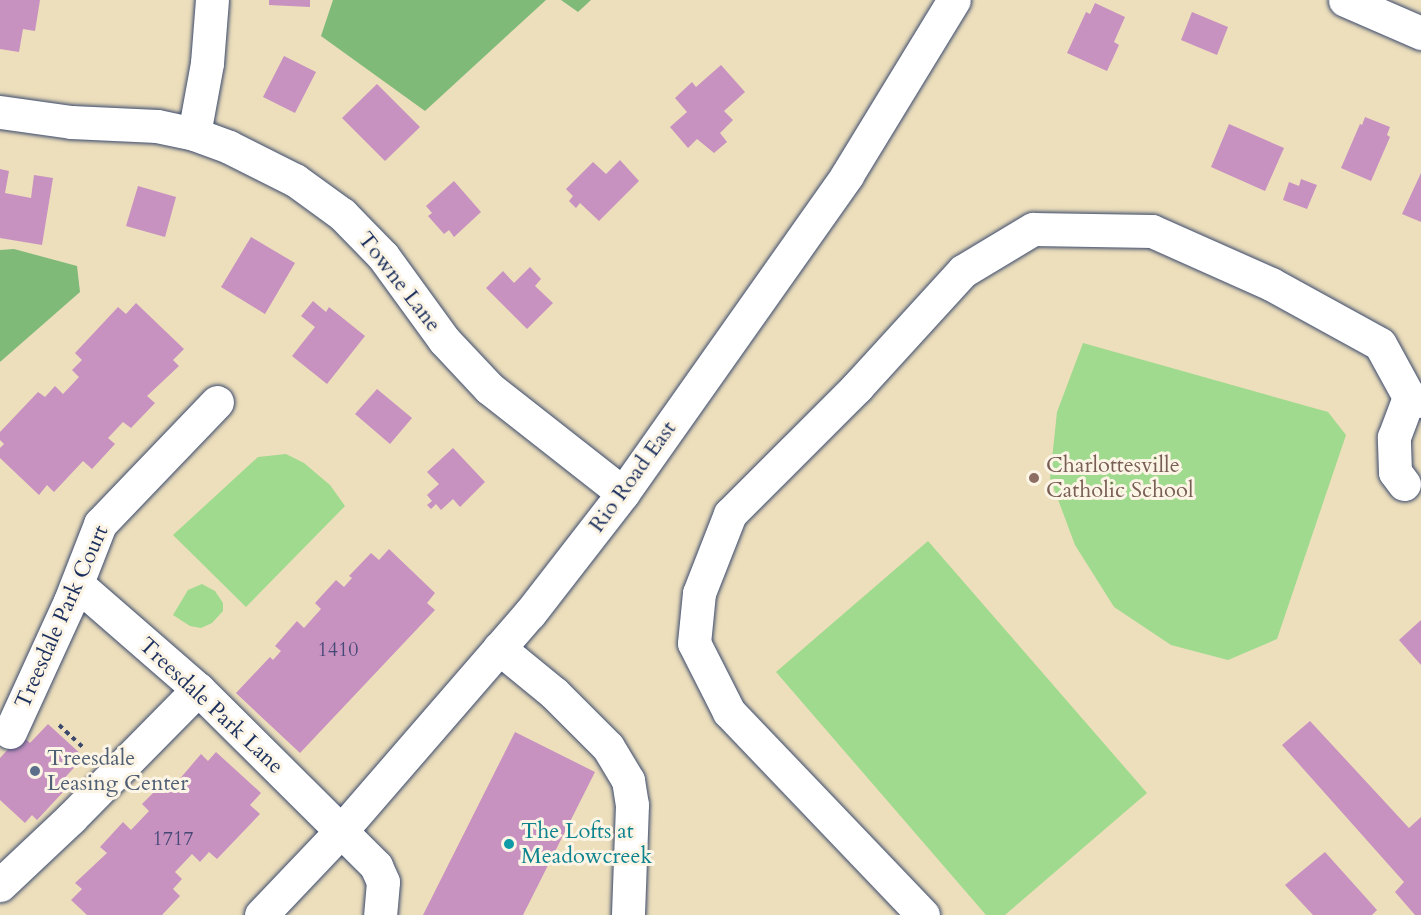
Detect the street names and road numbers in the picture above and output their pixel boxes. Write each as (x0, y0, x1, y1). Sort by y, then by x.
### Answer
street label: Towne Lane (352, 227, 446, 337)
street label: Rio Road East (584, 416, 682, 538)
street label: Treesdale Park Court (10, 521, 114, 713)
street label: Treesdale Park Lane (133, 632, 289, 780)

